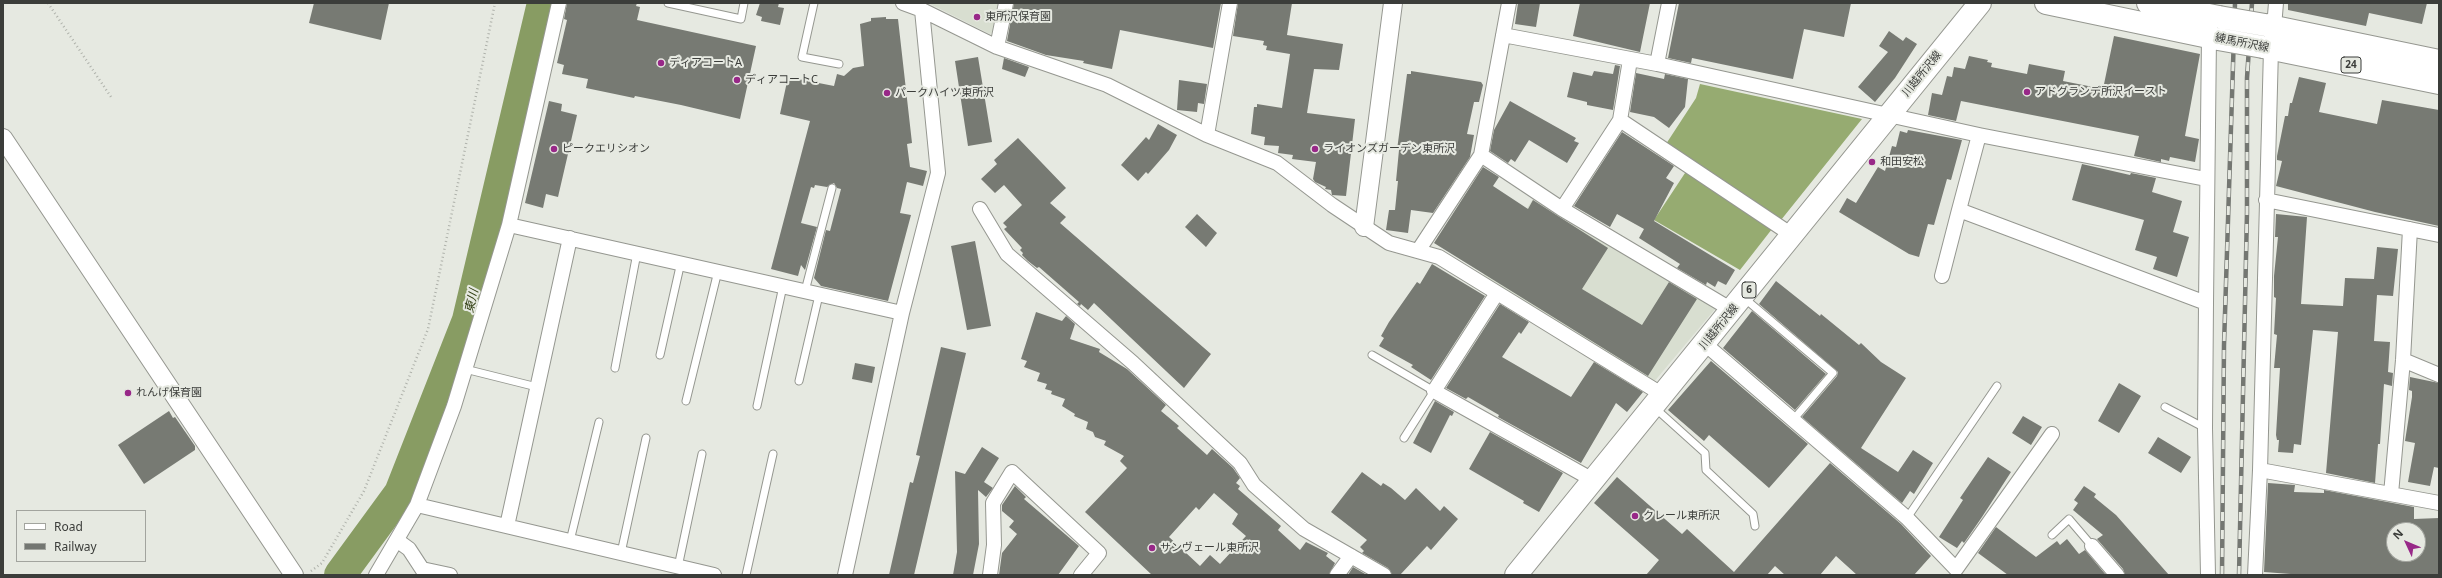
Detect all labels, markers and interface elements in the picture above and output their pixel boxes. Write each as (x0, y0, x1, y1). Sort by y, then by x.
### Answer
place label: 東所沢保育園 (985, 10, 1051, 24)
marker: 東所沢保育園 (972, 12, 982, 22)
street label: 練馬所沢線 (2214, 31, 2270, 55)
street label: 川越所沢線 (1900, 48, 1944, 100)
place label: ディアコートA (669, 56, 742, 70)
road number: 24 (2341, 57, 2361, 73)
marker: ディアコートA (656, 58, 666, 68)
place label: ディアコートC (745, 73, 818, 87)
marker: ディアコートC (732, 75, 742, 85)
place label: アドグランデ所沢イースト (2035, 85, 2167, 99)
place label: パークハイツ東所沢 (895, 86, 994, 100)
marker: アドグランデ所沢イースト (2022, 87, 2032, 97)
marker: パークハイツ東所沢 (882, 88, 892, 98)
place label: ピークエリシオン (562, 142, 650, 156)
place label: ライオンズガーデン東所沢 (1323, 142, 1455, 156)
marker: ピークエリシオン (549, 144, 559, 154)
marker: ライオンズガーデン東所沢 (1310, 144, 1320, 154)
place label: 和田安松 (1880, 155, 1924, 169)
marker: 和田安松 (1867, 157, 1877, 167)
road number: 6 (1742, 282, 1756, 298)
water label: 東川 (462, 288, 482, 314)
street label: 川越所沢線 (1697, 301, 1741, 353)
place label: れんげ保育園 (136, 386, 202, 400)
marker: れんげ保育園 (123, 388, 133, 398)
place label: クレール東所沢 (1643, 509, 1720, 523)
legend (16, 510, 146, 562)
marker: クレール東所沢 (1630, 511, 1640, 521)
text: Road (54, 518, 83, 535)
north arrow (2386, 522, 2426, 562)
text: N (2389, 526, 2406, 542)
text: Railway (54, 538, 97, 555)
place label: サンヴェール東所沢 (1160, 541, 1259, 555)
marker: サンヴェール東所沢 (1147, 543, 1157, 553)

